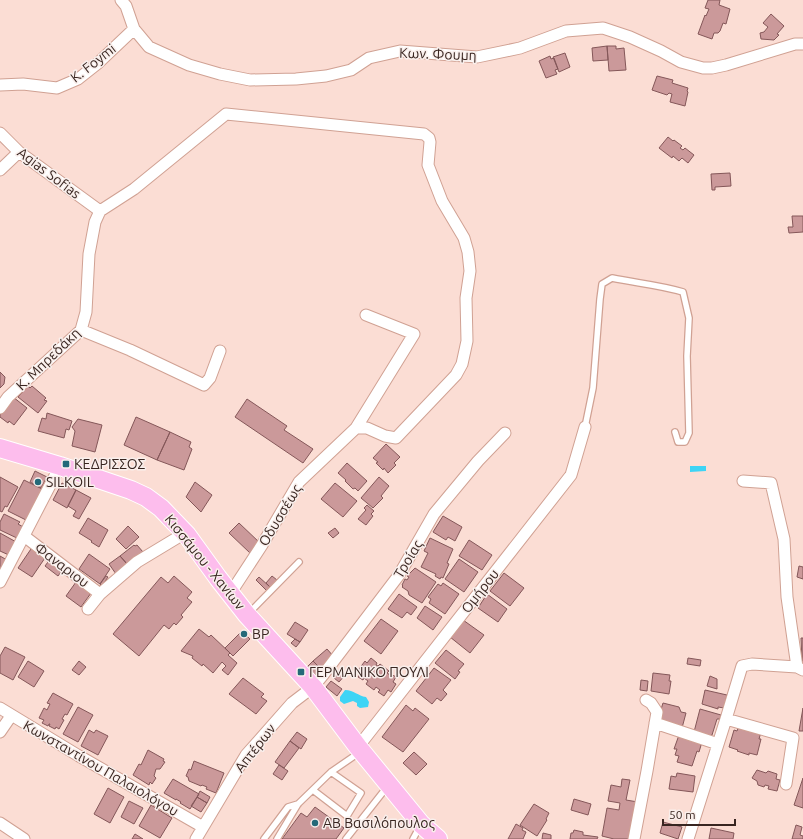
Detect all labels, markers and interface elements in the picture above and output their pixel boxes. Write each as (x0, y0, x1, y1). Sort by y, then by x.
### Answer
street label: K. Foymi (67, 40, 119, 86)
street label: Κων. Φουμη (399, 45, 477, 63)
street label: Agias Sofias (14, 144, 84, 202)
street label: Κ. Μπρεδάκη (13, 325, 83, 393)
place label: ΚΕΔΡΙΣΣΟΣ (74, 456, 145, 472)
marker: ΚΕΔΡΙΣΣΟΣ (61, 459, 71, 469)
place label: SILKOIL (46, 474, 94, 490)
marker: SILKOIL (33, 477, 43, 487)
street label: Οδυσσέως (255, 481, 305, 549)
street label: Κισσάμου - Χανίων (162, 511, 249, 613)
street label: Τροίας (390, 536, 426, 581)
street label: Φαναριου (32, 539, 92, 591)
street label: Ομήρου (458, 566, 502, 616)
place label: BP (252, 626, 269, 642)
marker: BP (239, 629, 249, 639)
place label: ΓΕΡΜΑΝΙΚΟ ΠΟΥΛΙ (309, 664, 429, 680)
marker: ΓΕΡΜΑΝΙΚΟ ΠΟΥΛΙ (296, 667, 306, 677)
street label: Κωνσταντίνου Παλαιολόγου (21, 717, 181, 819)
street label: Απτέρων (231, 720, 279, 775)
scale bar (663, 801, 735, 827)
text: 50 m (669, 808, 696, 821)
place label: ΑΒ Βασιλόπουλος (323, 815, 435, 831)
marker: ΑΒ Βασιλόπουλος (310, 818, 320, 828)

